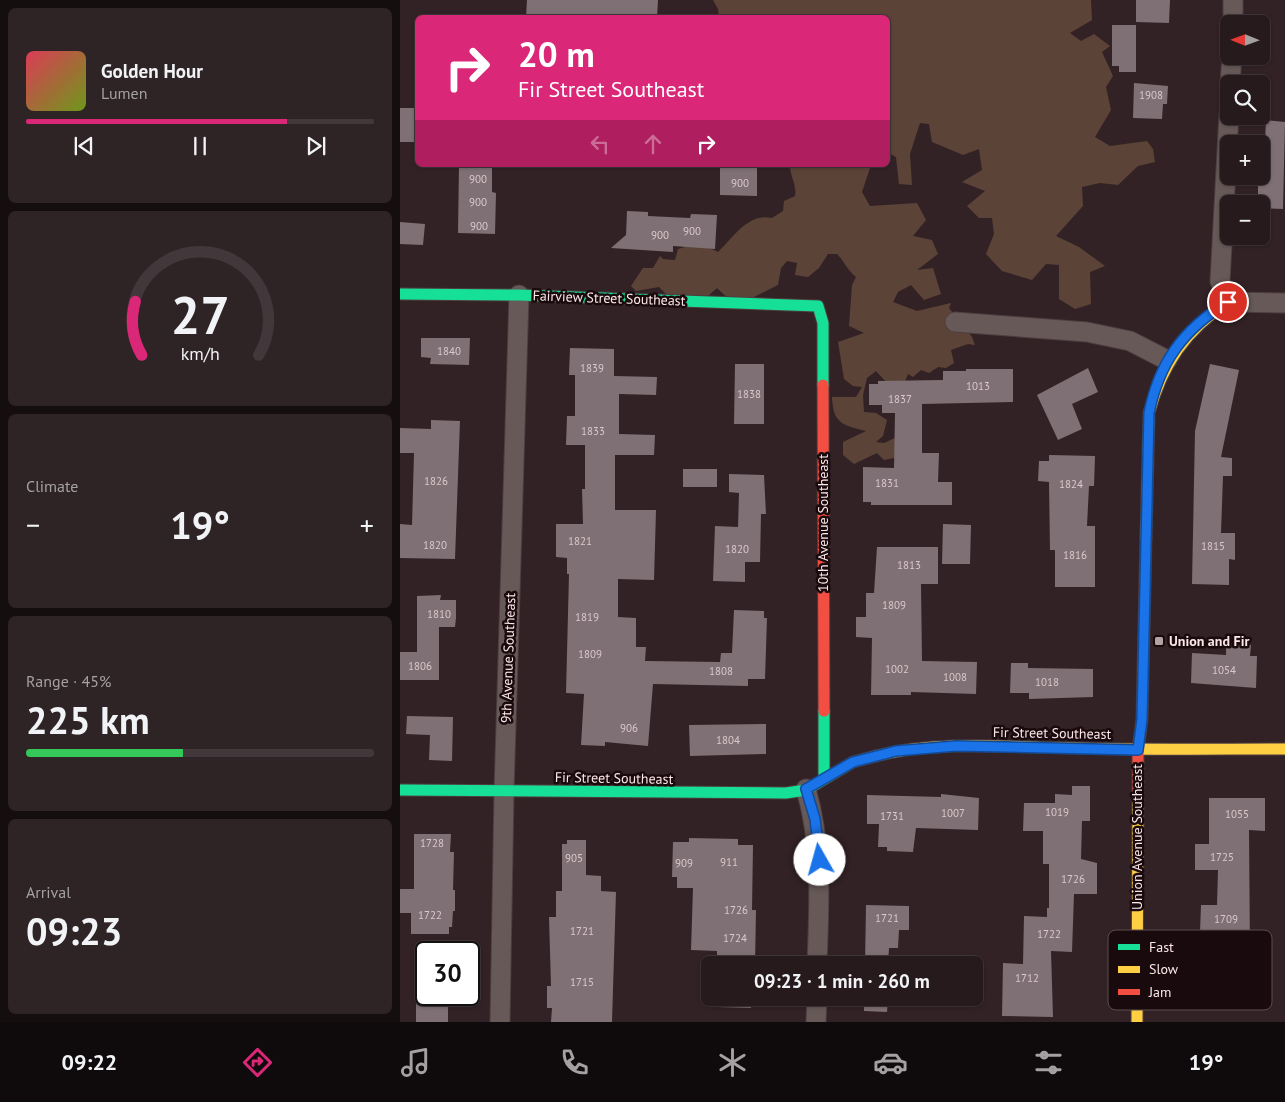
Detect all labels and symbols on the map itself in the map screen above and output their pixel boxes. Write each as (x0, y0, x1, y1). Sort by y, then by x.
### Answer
north arrow (1220, 15, 1270, 65)
house number: 1908 (1139, 88, 1163, 102)
house number: 900 (469, 172, 487, 186)
house number: 900 (731, 176, 749, 190)
house number: 900 (469, 195, 487, 209)
house number: 900 (470, 219, 488, 233)
house number: 900 (683, 224, 701, 238)
house number: 900 (651, 228, 669, 242)
pin (1207, 281, 1249, 323)
street label: Fairview Street Southeast (532, 286, 686, 310)
house number: 1840 (437, 344, 461, 358)
house number: 1839 (580, 361, 604, 375)
house number: 1013 (966, 379, 990, 393)
house number: 1838 (737, 387, 761, 401)
house number: 1837 (888, 392, 912, 406)
house number: 1833 (581, 424, 605, 438)
street label: 10th Avenue Southeast (814, 454, 832, 592)
house number: 1826 (424, 474, 448, 488)
house number: 1831 (875, 476, 899, 490)
house number: 1824 (1059, 477, 1083, 491)
house number: 1821 (568, 534, 592, 548)
house number: 1820 (423, 538, 447, 552)
house number: 1815 (1201, 539, 1225, 553)
house number: 1820 (725, 542, 749, 556)
house number: 1816 (1063, 548, 1087, 562)
house number: 1813 (897, 558, 921, 572)
street label: 9th Avenue Southeast (497, 592, 519, 723)
house number: 1809 (882, 598, 906, 612)
house number: 1810 (427, 607, 451, 621)
house number: 1819 (575, 610, 599, 624)
place label: Union and Fir (1169, 632, 1249, 650)
marker: Union and Fir (1153, 635, 1165, 647)
house number: 1809 (578, 647, 602, 661)
house number: 1806 (408, 659, 432, 673)
house number: 1002 (885, 662, 909, 676)
house number: 1054 (1212, 663, 1236, 677)
house number: 1808 (709, 664, 733, 678)
house number: 1008 (943, 670, 967, 684)
house number: 1018 (1035, 675, 1059, 689)
house number: 906 (620, 721, 638, 735)
street label: Fir Street Southeast (993, 723, 1112, 743)
house number: 1804 (716, 733, 740, 747)
street label: Union Avenue Southeast (1128, 764, 1146, 910)
street label: Fir Street Southeast (555, 768, 674, 788)
house number: 1019 (1045, 805, 1069, 819)
house number: 1007 (941, 806, 965, 820)
house number: 1055 (1225, 807, 1249, 821)
house number: 1731 (880, 809, 904, 823)
position arrow (793, 833, 845, 885)
house number: 1728 (420, 836, 444, 850)
house number: 1725 (1210, 850, 1234, 864)
house number: 905 (565, 851, 583, 865)
house number: 911 (720, 855, 738, 869)
house number: 909 (675, 856, 693, 870)
house number: 1726 (1061, 872, 1085, 886)
house number: 1726 (724, 903, 748, 917)
house number: 1722 (418, 908, 442, 922)
house number: 1721 (875, 911, 899, 925)
house number: 1709 (1214, 912, 1238, 926)
house number: 1721 (570, 924, 594, 938)
house number: 1722 (1037, 927, 1061, 941)
legend (1108, 930, 1272, 1010)
house number: 1724 (723, 931, 747, 945)
text: Fast (1149, 938, 1174, 956)
speed limit sign: 30 (415, 941, 480, 1006)
text: Slow (1149, 960, 1179, 978)
house number: 1712 (1015, 971, 1039, 985)
house number: 1715 (570, 975, 594, 989)
text: Jam (1148, 983, 1171, 1001)

